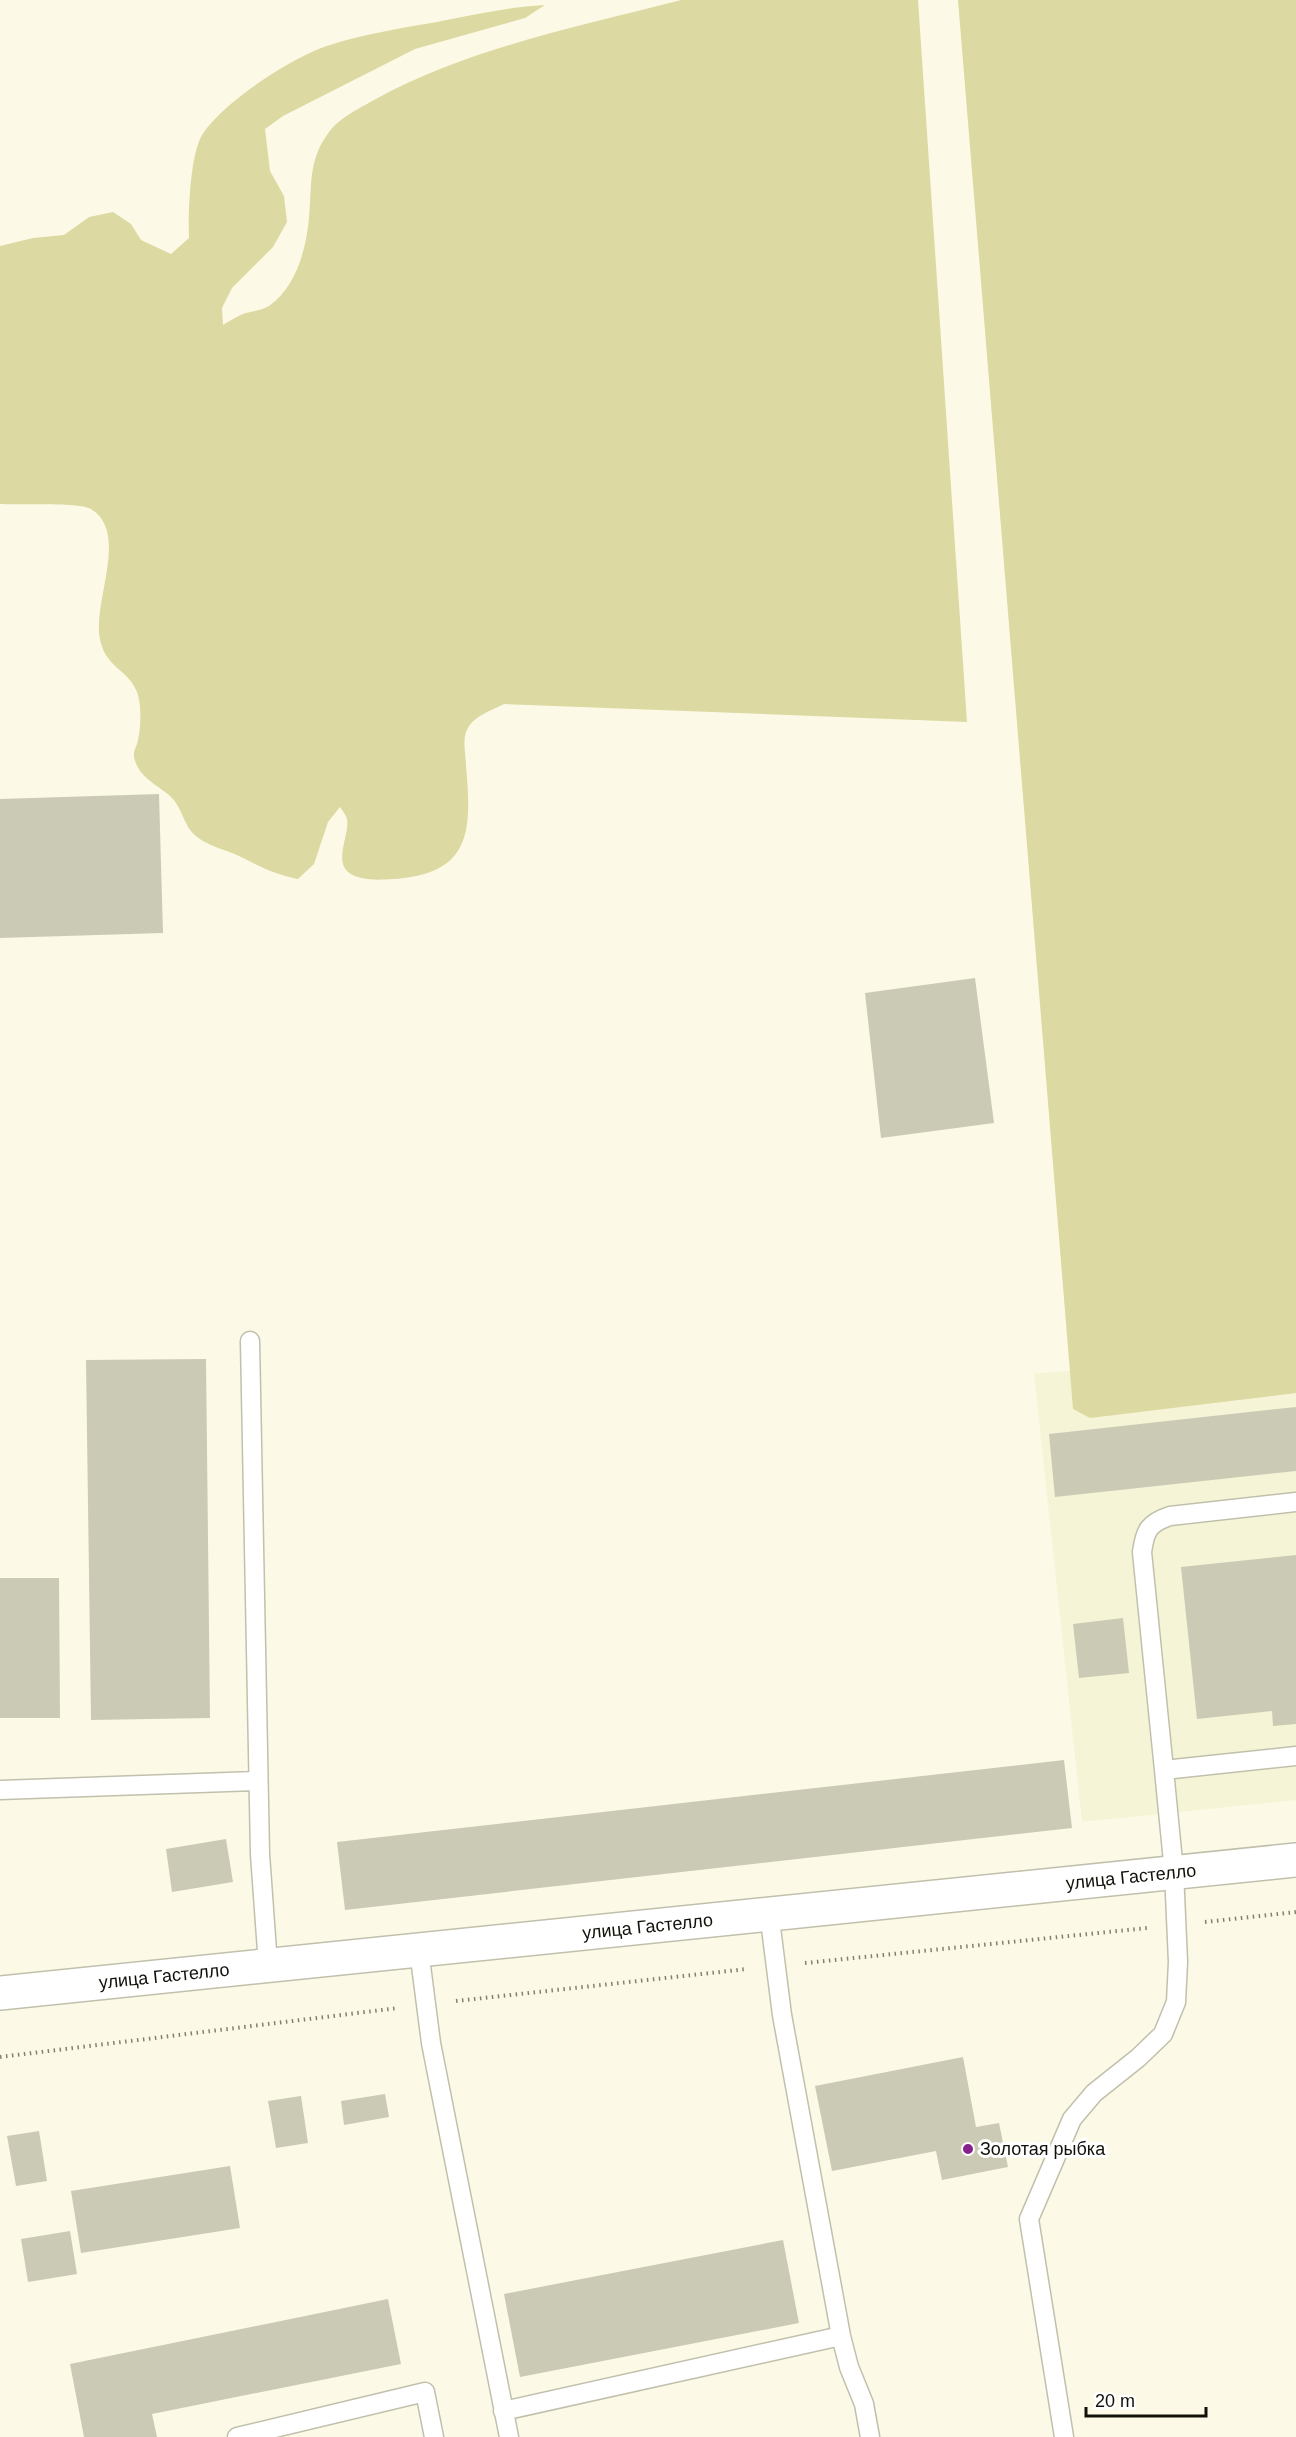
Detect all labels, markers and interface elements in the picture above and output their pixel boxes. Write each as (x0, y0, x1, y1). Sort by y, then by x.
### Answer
street label: улица Гастелло (1065, 1860, 1197, 1894)
street label: улица Гастелло (581, 1910, 714, 1943)
street label: улица Гастелло (98, 1960, 230, 1993)
place label: Золотая рыбка (980, 2139, 1106, 2159)
marker: Золотая рыбка (961, 2142, 975, 2156)
scale bar (1086, 2380, 1206, 2418)
text: 20 m (1095, 2391, 1135, 2411)

